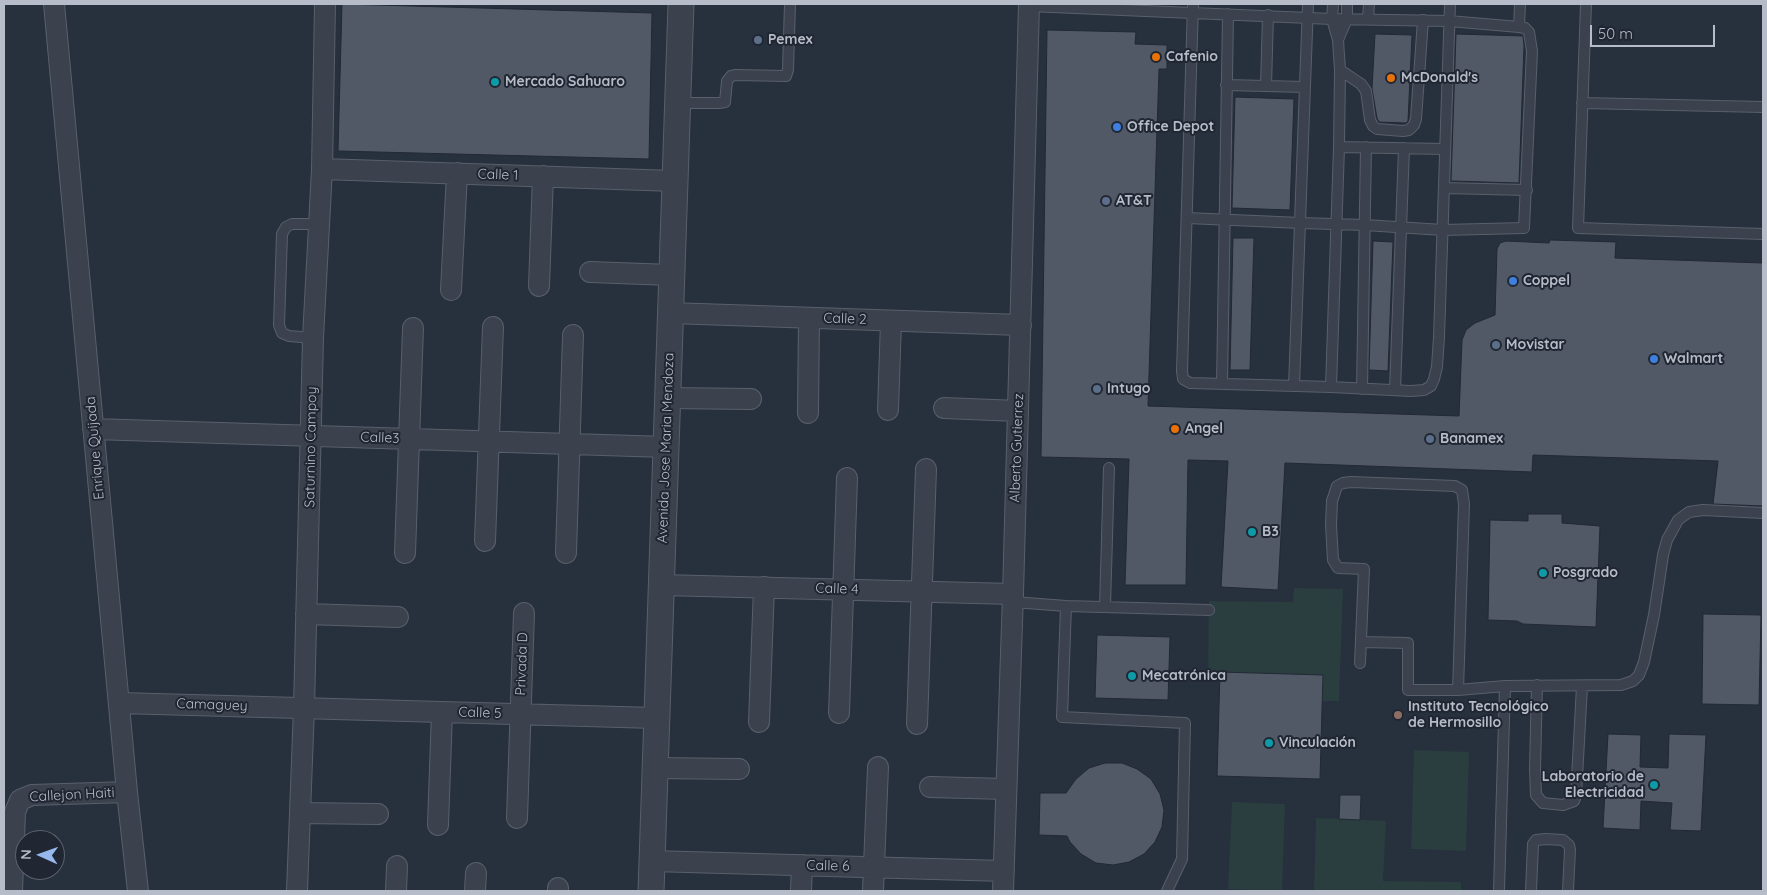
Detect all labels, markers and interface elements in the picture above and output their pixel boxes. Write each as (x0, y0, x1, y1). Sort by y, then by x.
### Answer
scale bar (1592, 15, 1717, 47)
text: 50 m (1598, 24, 1633, 43)
place label: Pemex (768, 32, 813, 48)
marker: Pemex (752, 34, 764, 46)
place label: Cafenio (1166, 49, 1218, 65)
marker: Cafenio (1150, 51, 1162, 63)
place label: McDonald's (1401, 70, 1478, 86)
marker: McDonald's (1385, 72, 1397, 84)
place label: Mercado Sahuaro (505, 74, 625, 90)
marker: Mercado Sahuaro (489, 76, 501, 88)
place label: Office Depot (1127, 119, 1214, 135)
marker: Office Depot (1111, 121, 1123, 133)
street label: Calle 1 (477, 166, 519, 184)
place label: AT&T (1116, 193, 1152, 209)
marker: AT&T (1100, 195, 1112, 207)
place label: Coppel (1523, 273, 1570, 289)
marker: Coppel (1507, 275, 1519, 287)
street label: Calle 2 (823, 310, 867, 328)
place label: Movistar (1506, 337, 1565, 353)
marker: Movistar (1490, 339, 1502, 351)
place label: Walmart (1664, 351, 1723, 367)
street label: Avenida Jose Maria Mendoza (654, 352, 678, 544)
marker: Walmart (1648, 353, 1660, 365)
place label: Intugo (1107, 381, 1150, 397)
marker: Intugo (1091, 383, 1103, 395)
street label: Saturnino Campoy (302, 386, 320, 508)
street label: Alberto Gutierrez (1007, 393, 1027, 503)
street label: Enrique Quijada (82, 396, 108, 500)
place label: Angel (1185, 421, 1223, 437)
marker: Angel (1169, 423, 1181, 435)
street label: Calle3 (360, 429, 400, 447)
place label: Banamex (1440, 431, 1503, 447)
marker: Banamex (1424, 433, 1436, 445)
place label: B3 (1262, 524, 1279, 540)
marker: B3 (1246, 526, 1258, 538)
place label: Posgrado (1553, 565, 1618, 581)
marker: Posgrado (1537, 567, 1549, 579)
street label: Calle 4 (815, 580, 859, 598)
street label: Privada D (512, 632, 532, 696)
place label: Mecatrónica (1142, 668, 1226, 684)
marker: Mecatrónica (1126, 670, 1138, 682)
street label: Camaguey (176, 695, 248, 715)
place label: Instituto Tecnológico de Hermosillo (1408, 699, 1549, 732)
street label: Calle 5 (458, 704, 502, 722)
marker: Instituto Tecnológico de Hermosillo (1392, 709, 1404, 721)
place label: Vinculación (1279, 735, 1356, 751)
marker: Vinculación (1263, 737, 1275, 749)
place label: Laboratorio de Electricidad (1542, 769, 1644, 802)
marker: Laboratorio de Electricidad (1648, 779, 1660, 791)
street label: Callejon Haiti (29, 784, 115, 806)
north arrow (15, 830, 65, 880)
text: N (17, 849, 35, 860)
street label: Calle 6 (806, 857, 850, 875)

